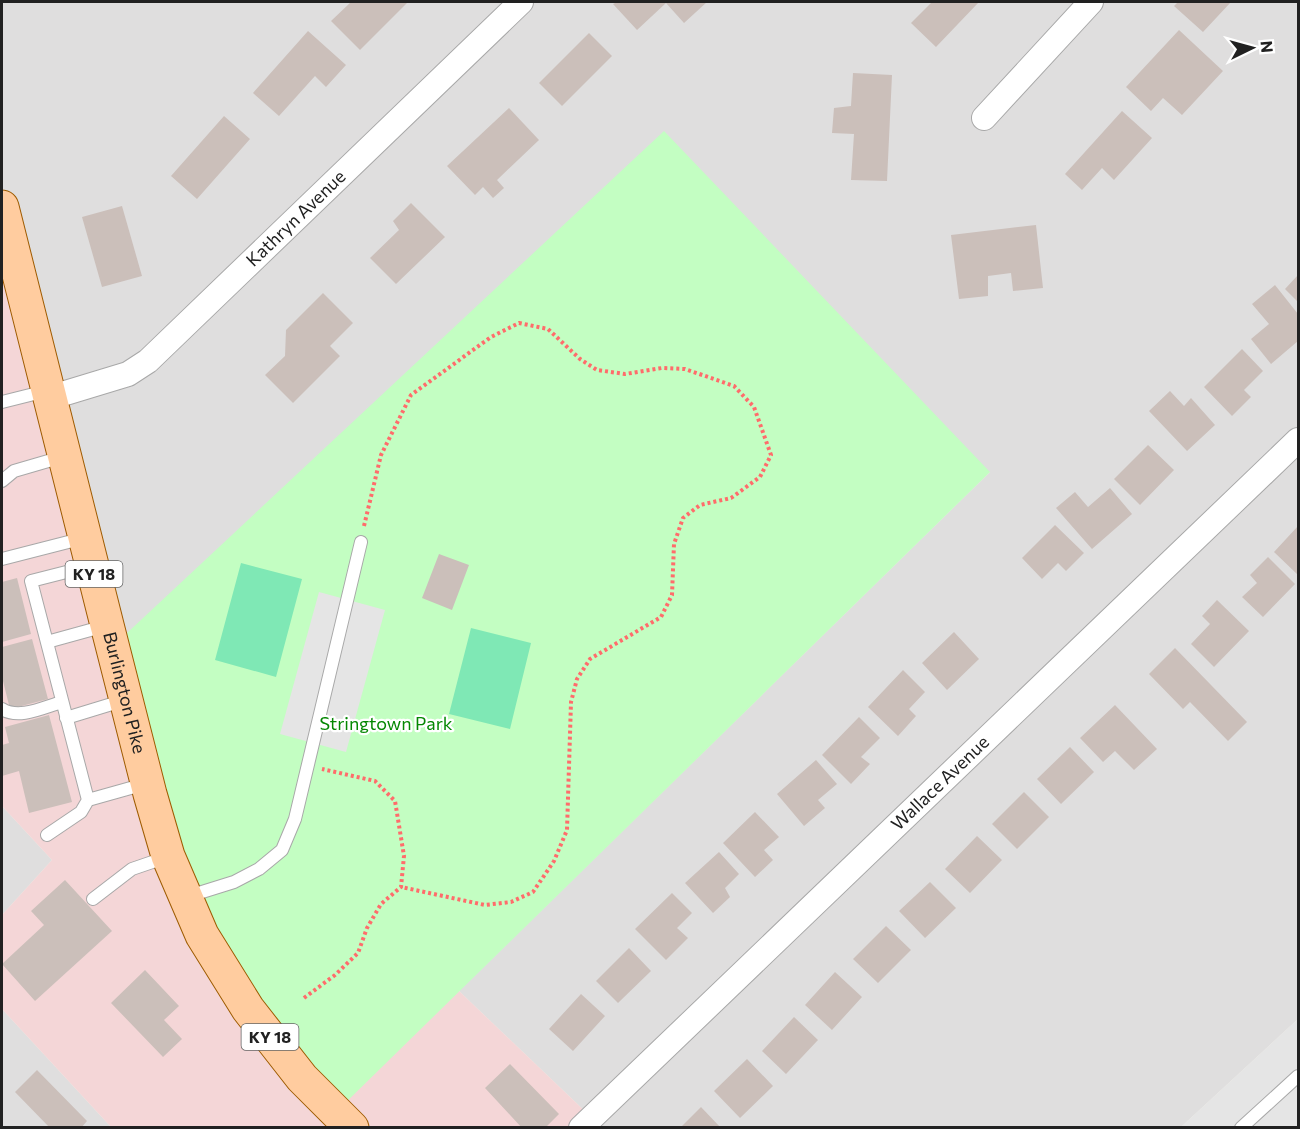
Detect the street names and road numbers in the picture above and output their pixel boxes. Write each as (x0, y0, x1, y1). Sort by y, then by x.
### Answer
street label: Kathryn Avenue (241, 165, 350, 271)
road number: KY 18 (66, 561, 122, 587)
street label: Burlington Pike (99, 629, 151, 756)
street label: Wallace Avenue (886, 730, 993, 834)
road number: KY 18 (242, 1024, 298, 1050)

